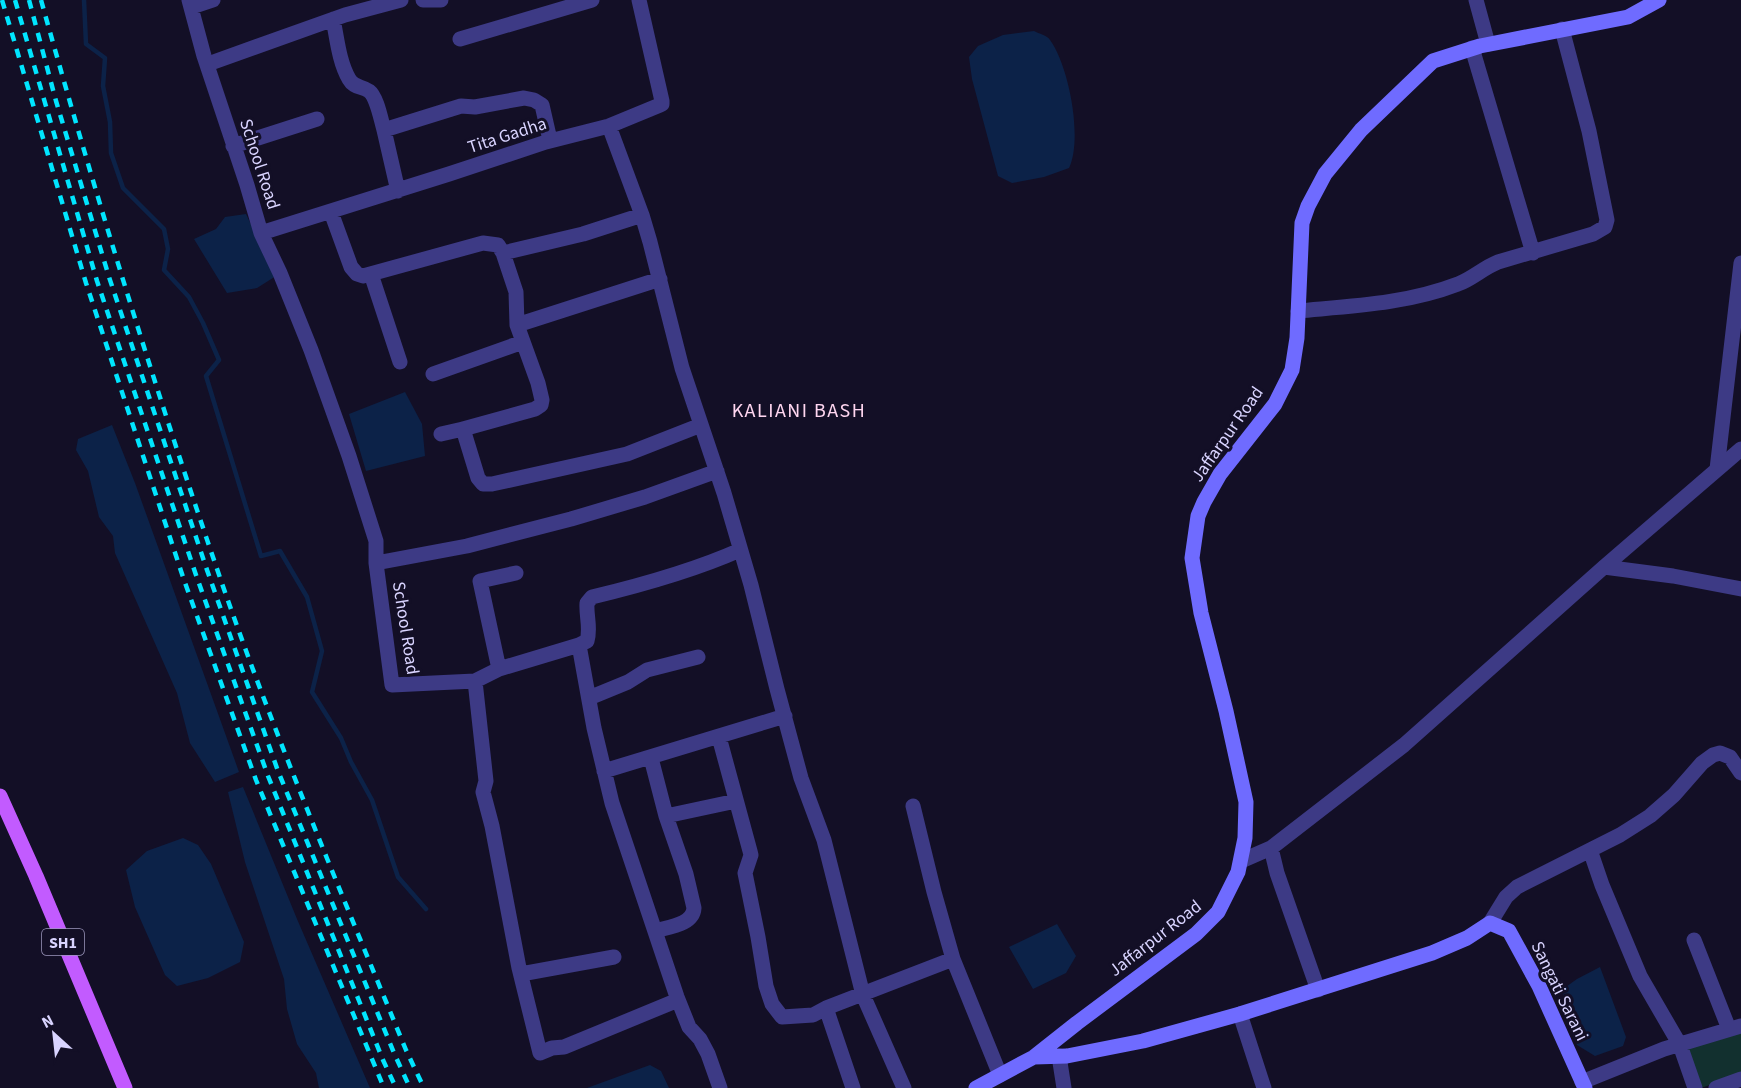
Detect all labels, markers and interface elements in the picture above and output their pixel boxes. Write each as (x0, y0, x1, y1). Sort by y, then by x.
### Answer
street label: Tita Gadha (465, 111, 550, 160)
street label: School Road (233, 116, 286, 213)
street label: Jaffarpur Road (1185, 382, 1270, 487)
district label: KALIANI BASH (732, 397, 866, 425)
street label: School Road (386, 580, 425, 676)
street label: Jaffarpur Road (1104, 894, 1207, 983)
road number: SH1 (42, 929, 84, 955)
street label: Sangati Sarani (1525, 937, 1594, 1045)
north arrow (24, 1004, 84, 1064)
text: N (38, 1009, 57, 1034)

